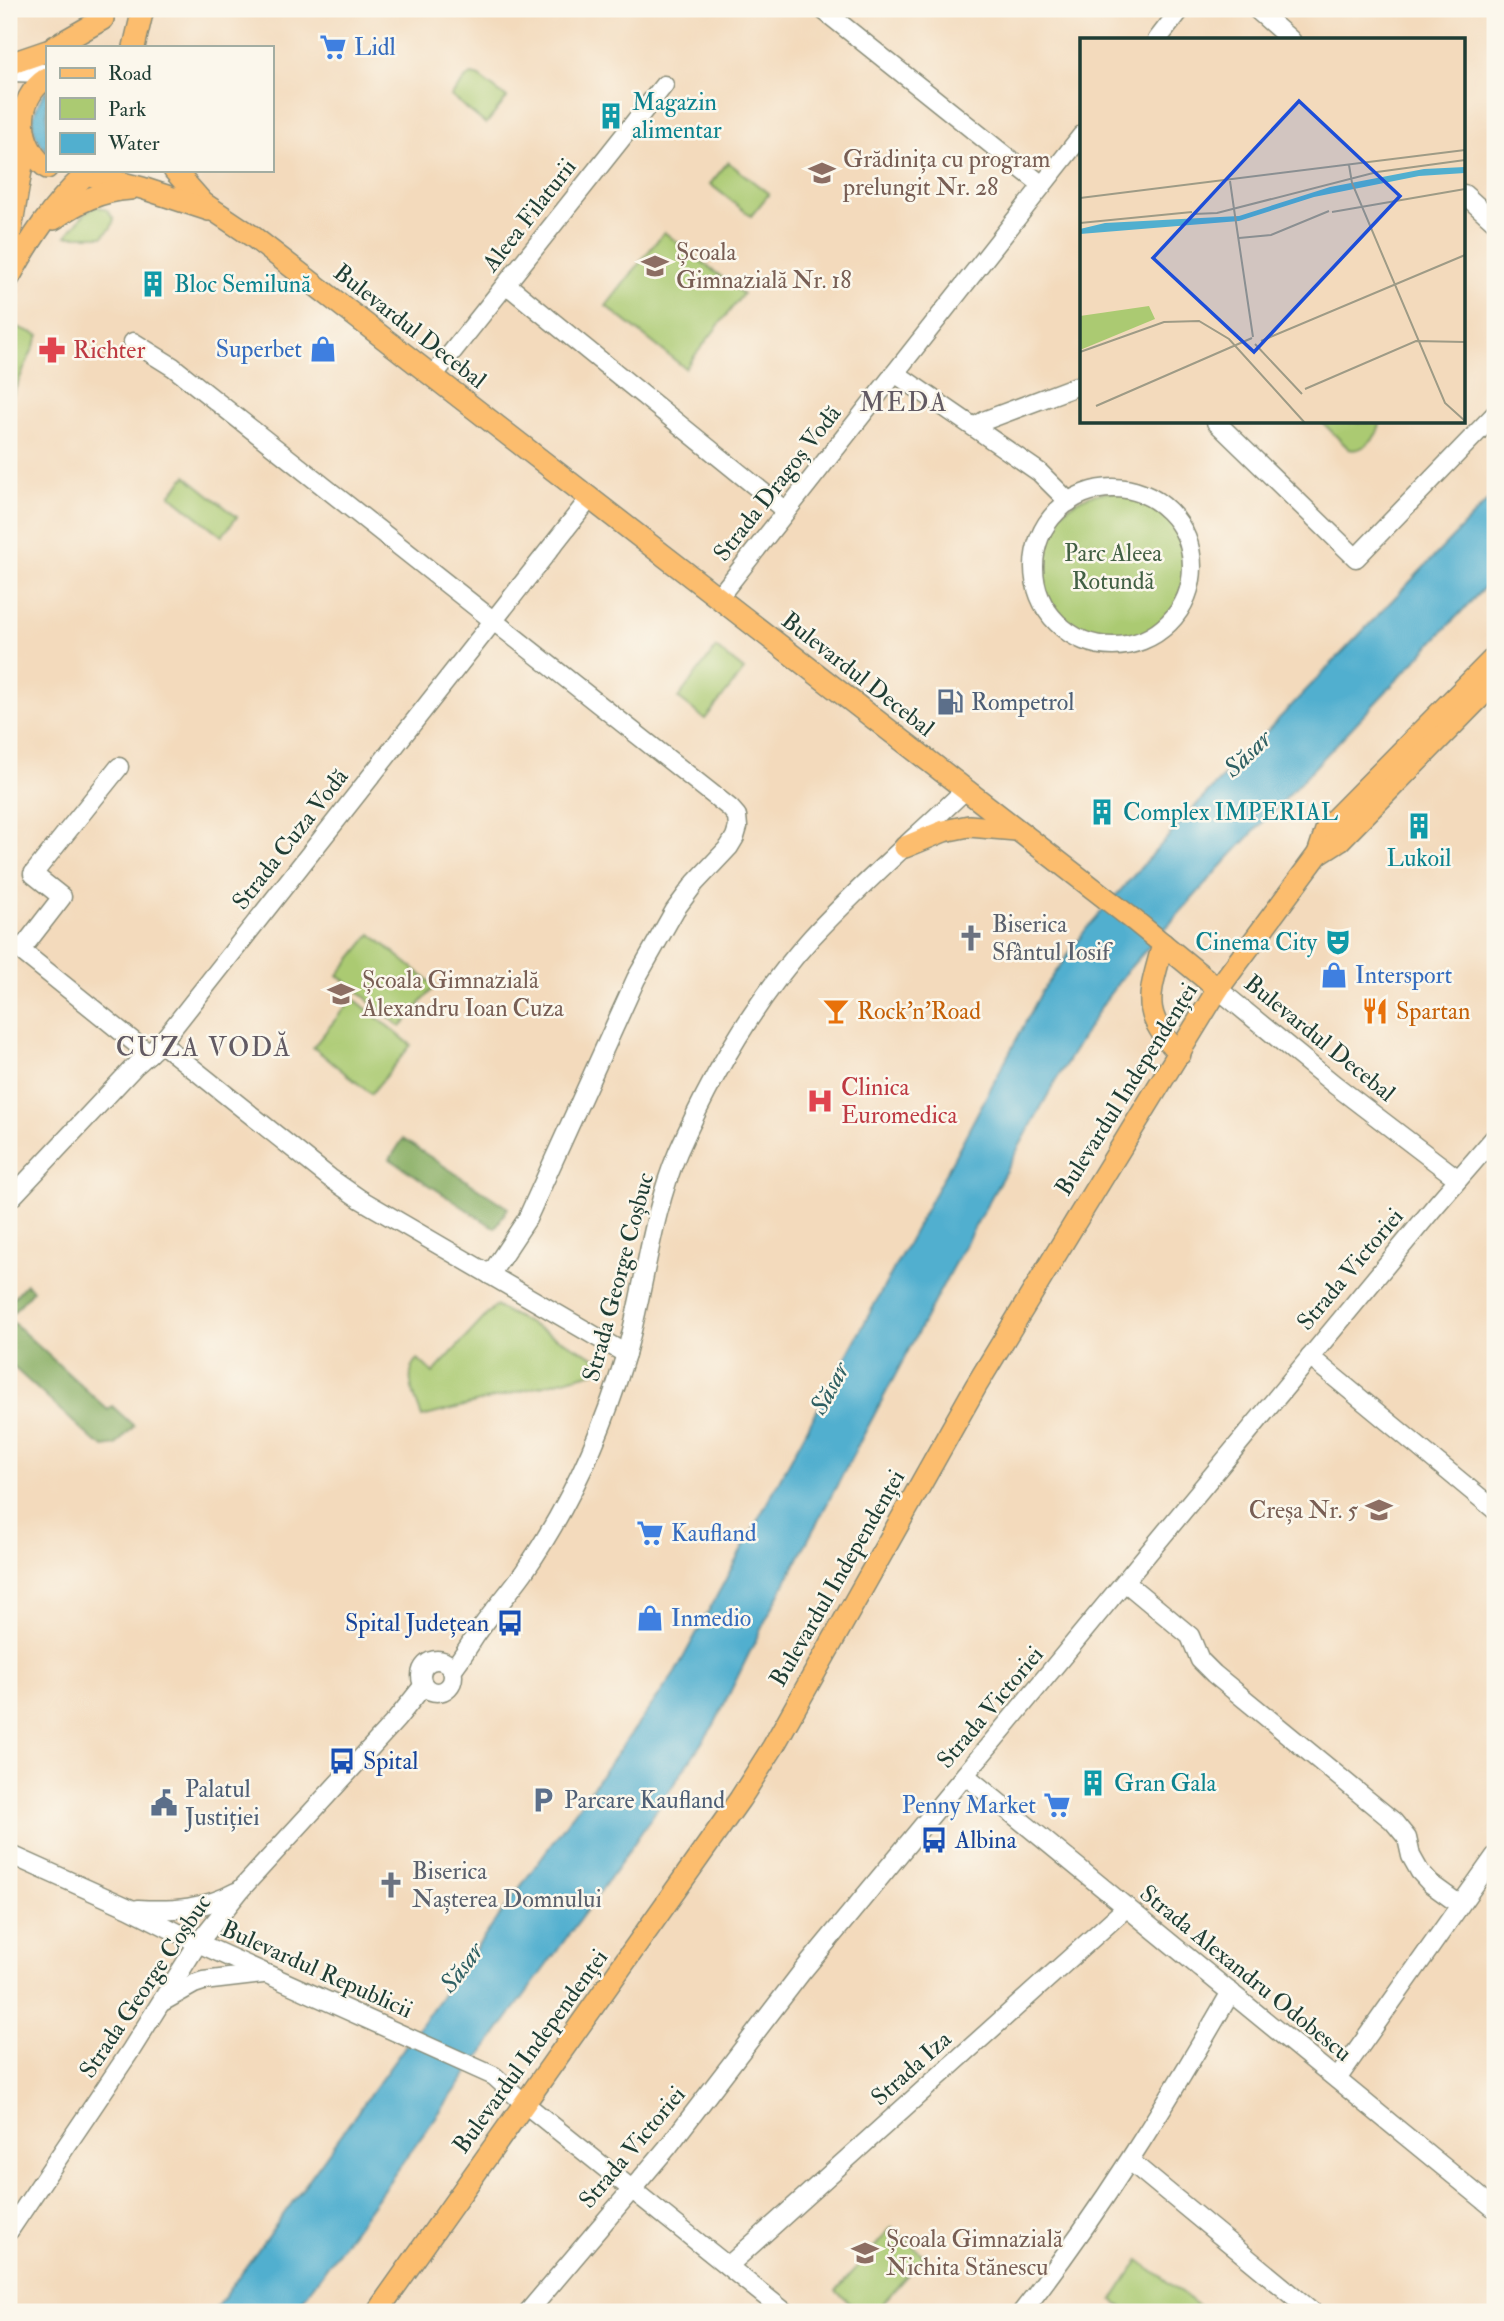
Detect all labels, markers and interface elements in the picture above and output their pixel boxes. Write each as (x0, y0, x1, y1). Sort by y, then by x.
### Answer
supermarket icon: Lidl (318, 32, 348, 62)
place label: Lidl (354, 32, 396, 63)
inset map (1080, 38, 1466, 424)
legend (46, 46, 273, 172)
text: Road (108, 60, 153, 87)
place label: Magazin alimentar (632, 87, 722, 146)
text: Park (108, 96, 146, 123)
building icon: Magazin alimentar (596, 101, 626, 131)
text: Water (107, 130, 160, 157)
place label: Grădinița cu program prelungit Nr. 28 (842, 144, 1051, 203)
street label: Aleea Filaturii (475, 152, 583, 279)
school or university icon: Grădinița cu program prelungit Nr. 28 (807, 158, 837, 188)
place label: Școala Gimnazială Nr. 18 (676, 237, 851, 296)
school or university icon: Școala Gimnazială Nr. 18 (640, 251, 670, 281)
street label: Bulevardul Decebal (327, 257, 492, 396)
building icon: Bloc Semilună (138, 269, 168, 299)
place label: Bloc Semilună (174, 269, 312, 300)
place label: Superbet (216, 334, 302, 365)
shop icon: Superbet (308, 334, 338, 364)
pharmacy icon: Richter (37, 335, 67, 365)
place label: Richter (73, 335, 145, 366)
district label: MEDA (859, 387, 949, 419)
street label: Strada Dragoș Vodă (707, 398, 849, 568)
park label: Parc Aleea Rotundă (1064, 538, 1163, 597)
street label: Bulevardul Decebal (775, 605, 940, 744)
fuel station icon: Rompetrol (935, 687, 965, 717)
place label: Rompetrol (971, 687, 1074, 718)
water label: Săsar (1216, 722, 1279, 785)
street label: Strada Cuza Vodă (225, 761, 356, 916)
building icon: Complex IMPERIAL (1087, 797, 1117, 827)
place label: Complex IMPERIAL (1123, 797, 1339, 828)
building icon: Lukoil (1404, 811, 1434, 841)
place label: Lukoil (1387, 843, 1451, 874)
place label: Biserica Sfântul Iosif (992, 909, 1113, 968)
church icon: Biserica Sfântul Iosif (956, 923, 986, 953)
place label: Cinema City (1195, 927, 1317, 958)
theatre icon: Cinema City (1323, 927, 1353, 957)
shop icon: Intersport (1319, 960, 1349, 990)
place label: Intersport (1355, 960, 1453, 991)
place label: Școala Gimnazială Alexandru Ioan Cuza (361, 965, 565, 1024)
street label: Bulevardul Decebal (1238, 968, 1402, 1109)
street label: Bulevardul Independenței (1048, 977, 1205, 1201)
school or university icon: Școala Gimnazială Alexandru Ioan Cuza (326, 979, 356, 1009)
bar icon: Rock'n'Road (821, 996, 851, 1026)
place label: Rock'n'Road (857, 996, 981, 1027)
restaurant icon: Spartan (1360, 996, 1390, 1026)
place label: Spartan (1396, 996, 1470, 1027)
district label: CUZA VODĂ (116, 1031, 292, 1064)
place label: Clinica Euromedica (841, 1072, 958, 1131)
hospital icon: Clinica Euromedica (805, 1086, 835, 1116)
street label: Strada George Coșbuc (576, 1169, 661, 1385)
street label: Strada Victoriei (1290, 1202, 1411, 1337)
water label: Săsar (802, 1356, 857, 1421)
street label: Bulevardul Independenței (763, 1464, 912, 1692)
place label: Creșa Nr. 5 (1249, 1495, 1358, 1526)
school or university icon: Creșa Nr. 5 (1364, 1495, 1394, 1525)
supermarket icon: Kaufland (635, 1518, 665, 1548)
place label: Kaufland (671, 1518, 757, 1549)
shop icon: Inmedio (635, 1603, 665, 1633)
place label: Inmedio (671, 1603, 751, 1634)
place label: Spital Județean (345, 1608, 489, 1639)
bus stop icon: Spital Județean (495, 1608, 525, 1638)
street label: Strada Victoriei (930, 1640, 1051, 1775)
bus stop icon: Spital (327, 1746, 357, 1776)
place label: Spital (363, 1746, 418, 1777)
building icon: Gran Gala (1078, 1768, 1108, 1798)
place label: Gran Gala (1114, 1768, 1218, 1799)
place label: Palatul Justiției (184, 1774, 260, 1833)
parking icon: Parcare Kaufland (528, 1785, 558, 1815)
place label: Parcare Kaufland (564, 1785, 725, 1816)
public building icon: Palatul Justiției (149, 1788, 179, 1818)
place label: Penny Market (902, 1790, 1036, 1821)
supermarket icon: Penny Market (1042, 1790, 1072, 1820)
bus stop icon: Albina (919, 1825, 949, 1855)
place label: Albina (954, 1825, 1018, 1856)
place label: Biserica Nașterea Domnului (412, 1856, 602, 1915)
church icon: Biserica Nașterea Domnului (376, 1870, 406, 1900)
street label: Strada Alexandru Odobescu (1133, 1878, 1358, 2069)
street label: Strada George Coșbuc (72, 1888, 219, 2084)
street label: Bulevardul Republicii (216, 1913, 417, 2026)
water label: Săsar (432, 1935, 492, 2000)
street label: Bulevardul Independenței (446, 1943, 615, 2160)
street label: Strada Iza (865, 2023, 959, 2113)
street label: Strada Victoriei (572, 2080, 693, 2215)
place label: Școala Gimnazială Nichita Stănescu (886, 2224, 1064, 2283)
school or university icon: Școala Gimnazială Nichita Stănescu (850, 2238, 880, 2268)

